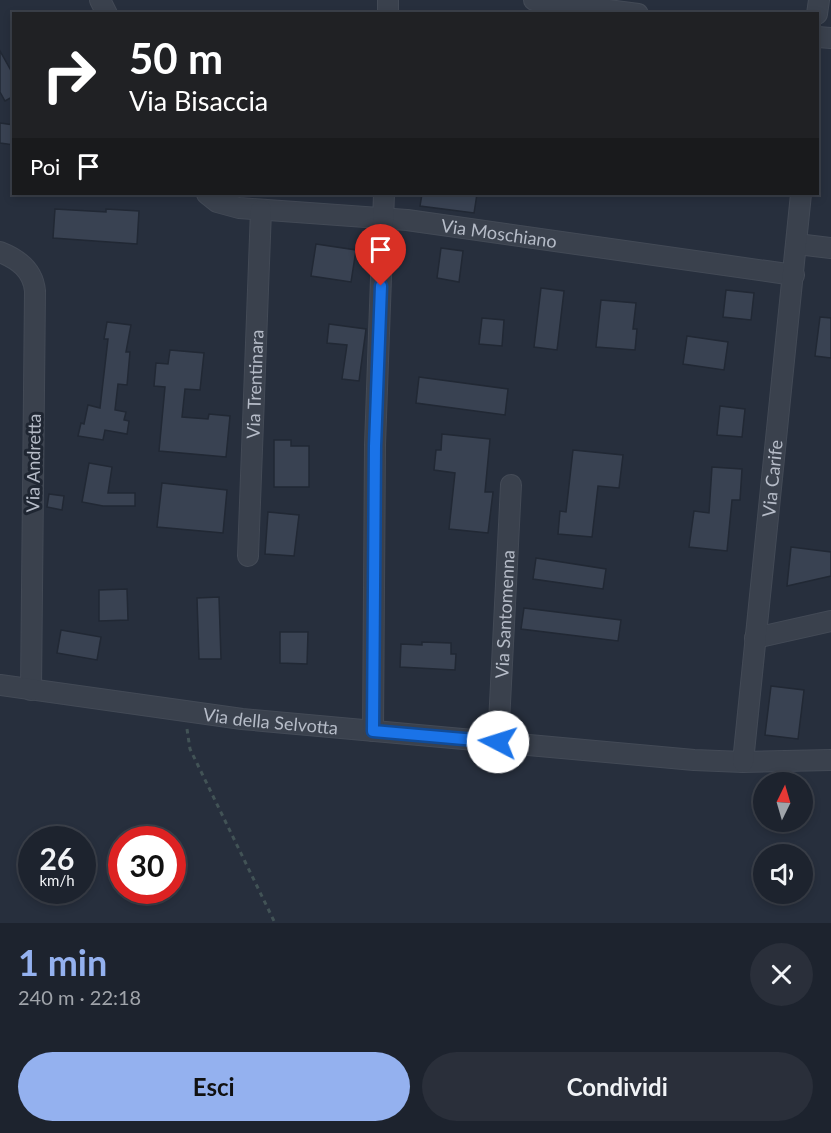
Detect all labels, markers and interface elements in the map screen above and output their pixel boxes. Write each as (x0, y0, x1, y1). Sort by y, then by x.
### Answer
text: 50 m (129, 33, 223, 83)
icon: right (30, 36, 108, 114)
text: Via Bisaccia (129, 84, 268, 117)
icon: arrive (72, 150, 105, 183)
text: Poi (30, 153, 60, 180)
street label: Via Moschiano (440, 214, 558, 252)
pin (355, 224, 406, 286)
icon: arrive (364, 233, 397, 266)
street label: Via Trentinara (241, 329, 268, 439)
street label: Via Andretta (21, 414, 45, 512)
street label: Via Carife (757, 439, 787, 518)
street label: Via Santomenna (490, 549, 519, 679)
street label: Via della Selvotta (202, 703, 339, 739)
position arrow (466, 710, 530, 774)
north arrow (753, 772, 813, 832)
map controls (753, 772, 813, 904)
speed limit sign: 30 (108, 826, 186, 904)
text: 26 (40, 840, 74, 876)
button: sound (753, 844, 813, 904)
text: km/h (39, 871, 75, 889)
text: 1 min (18, 940, 107, 984)
button: close (750, 943, 813, 1006)
text: 240 m · 22:18 (18, 985, 141, 1009)
button: Esci (18, 1052, 410, 1121)
button: Condividi (422, 1052, 813, 1121)

